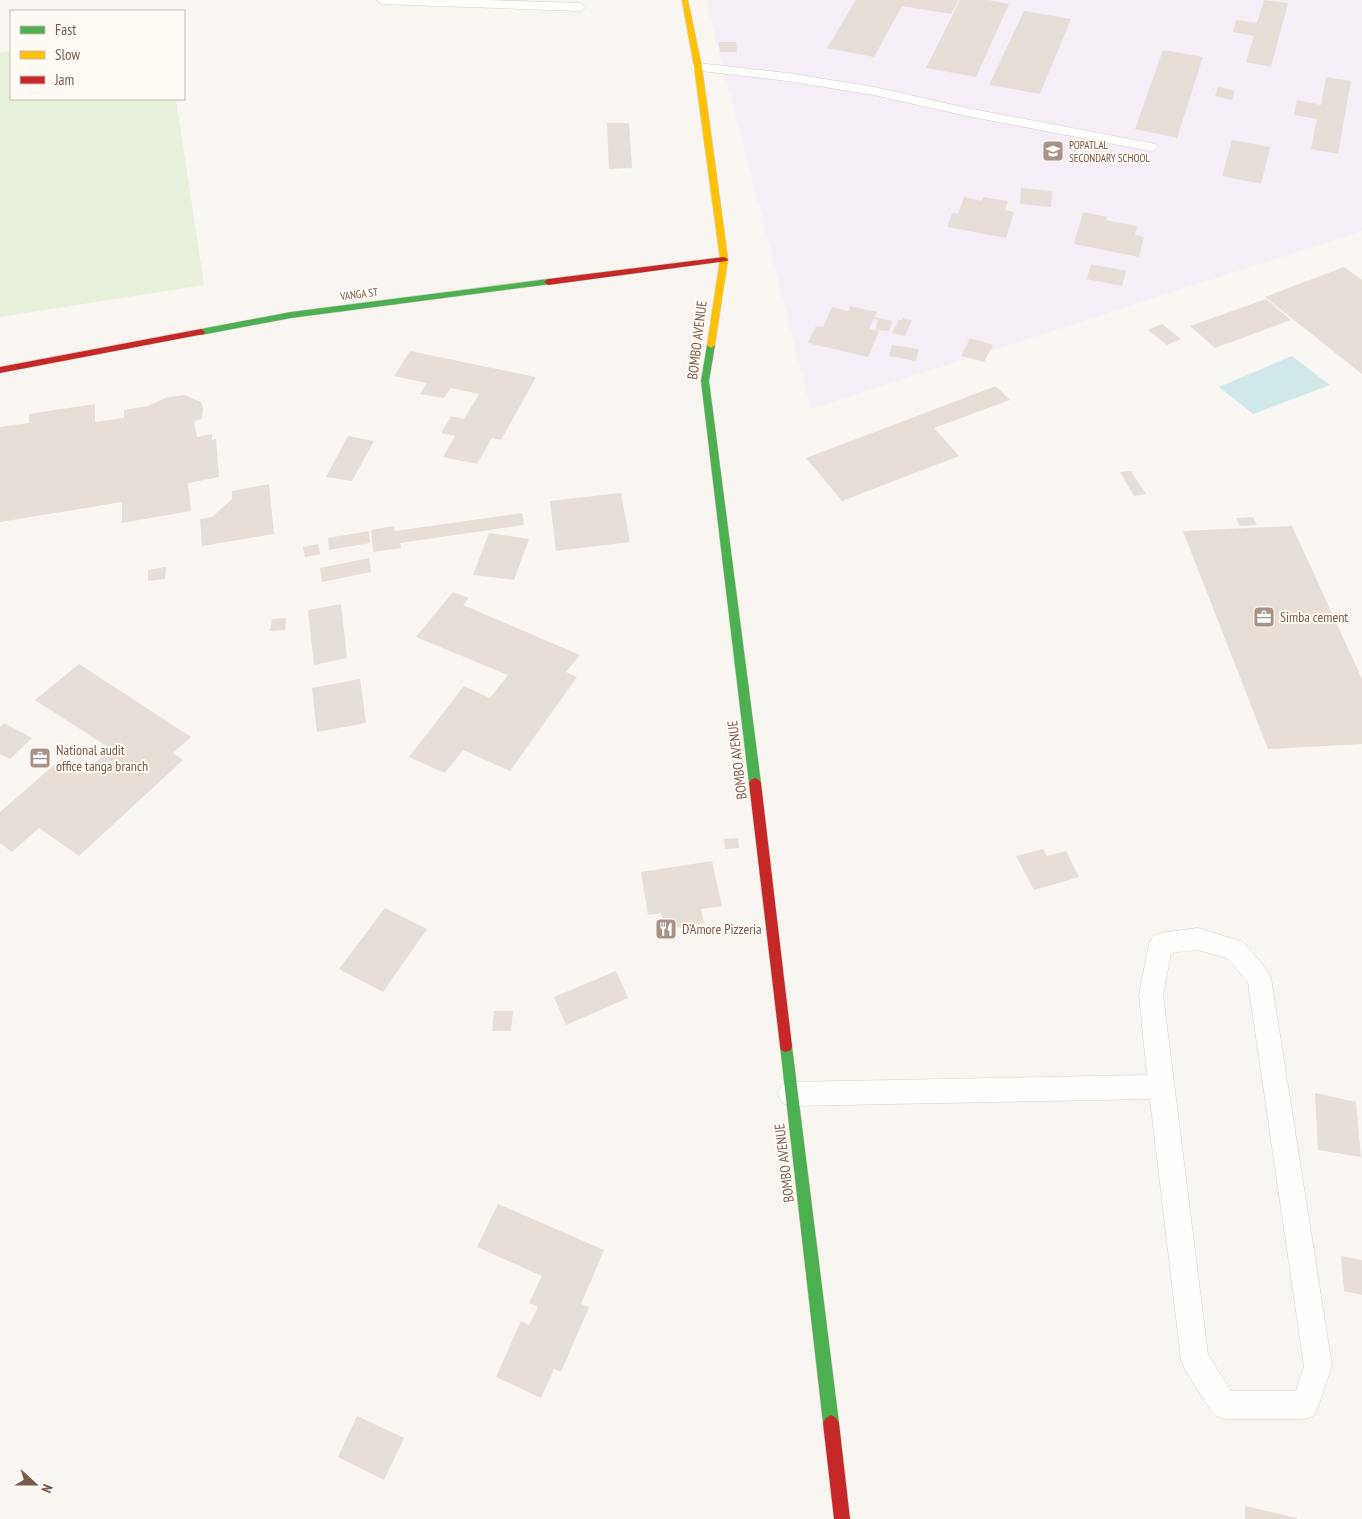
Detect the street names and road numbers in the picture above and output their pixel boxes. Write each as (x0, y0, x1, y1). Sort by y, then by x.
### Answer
street label: VANGA ST (338, 285, 379, 303)
street label: BOMBO AVENUE (683, 299, 711, 381)
street label: BOMBO AVENUE (723, 719, 751, 801)
street label: BOMBO AVENUE (770, 1122, 798, 1204)

